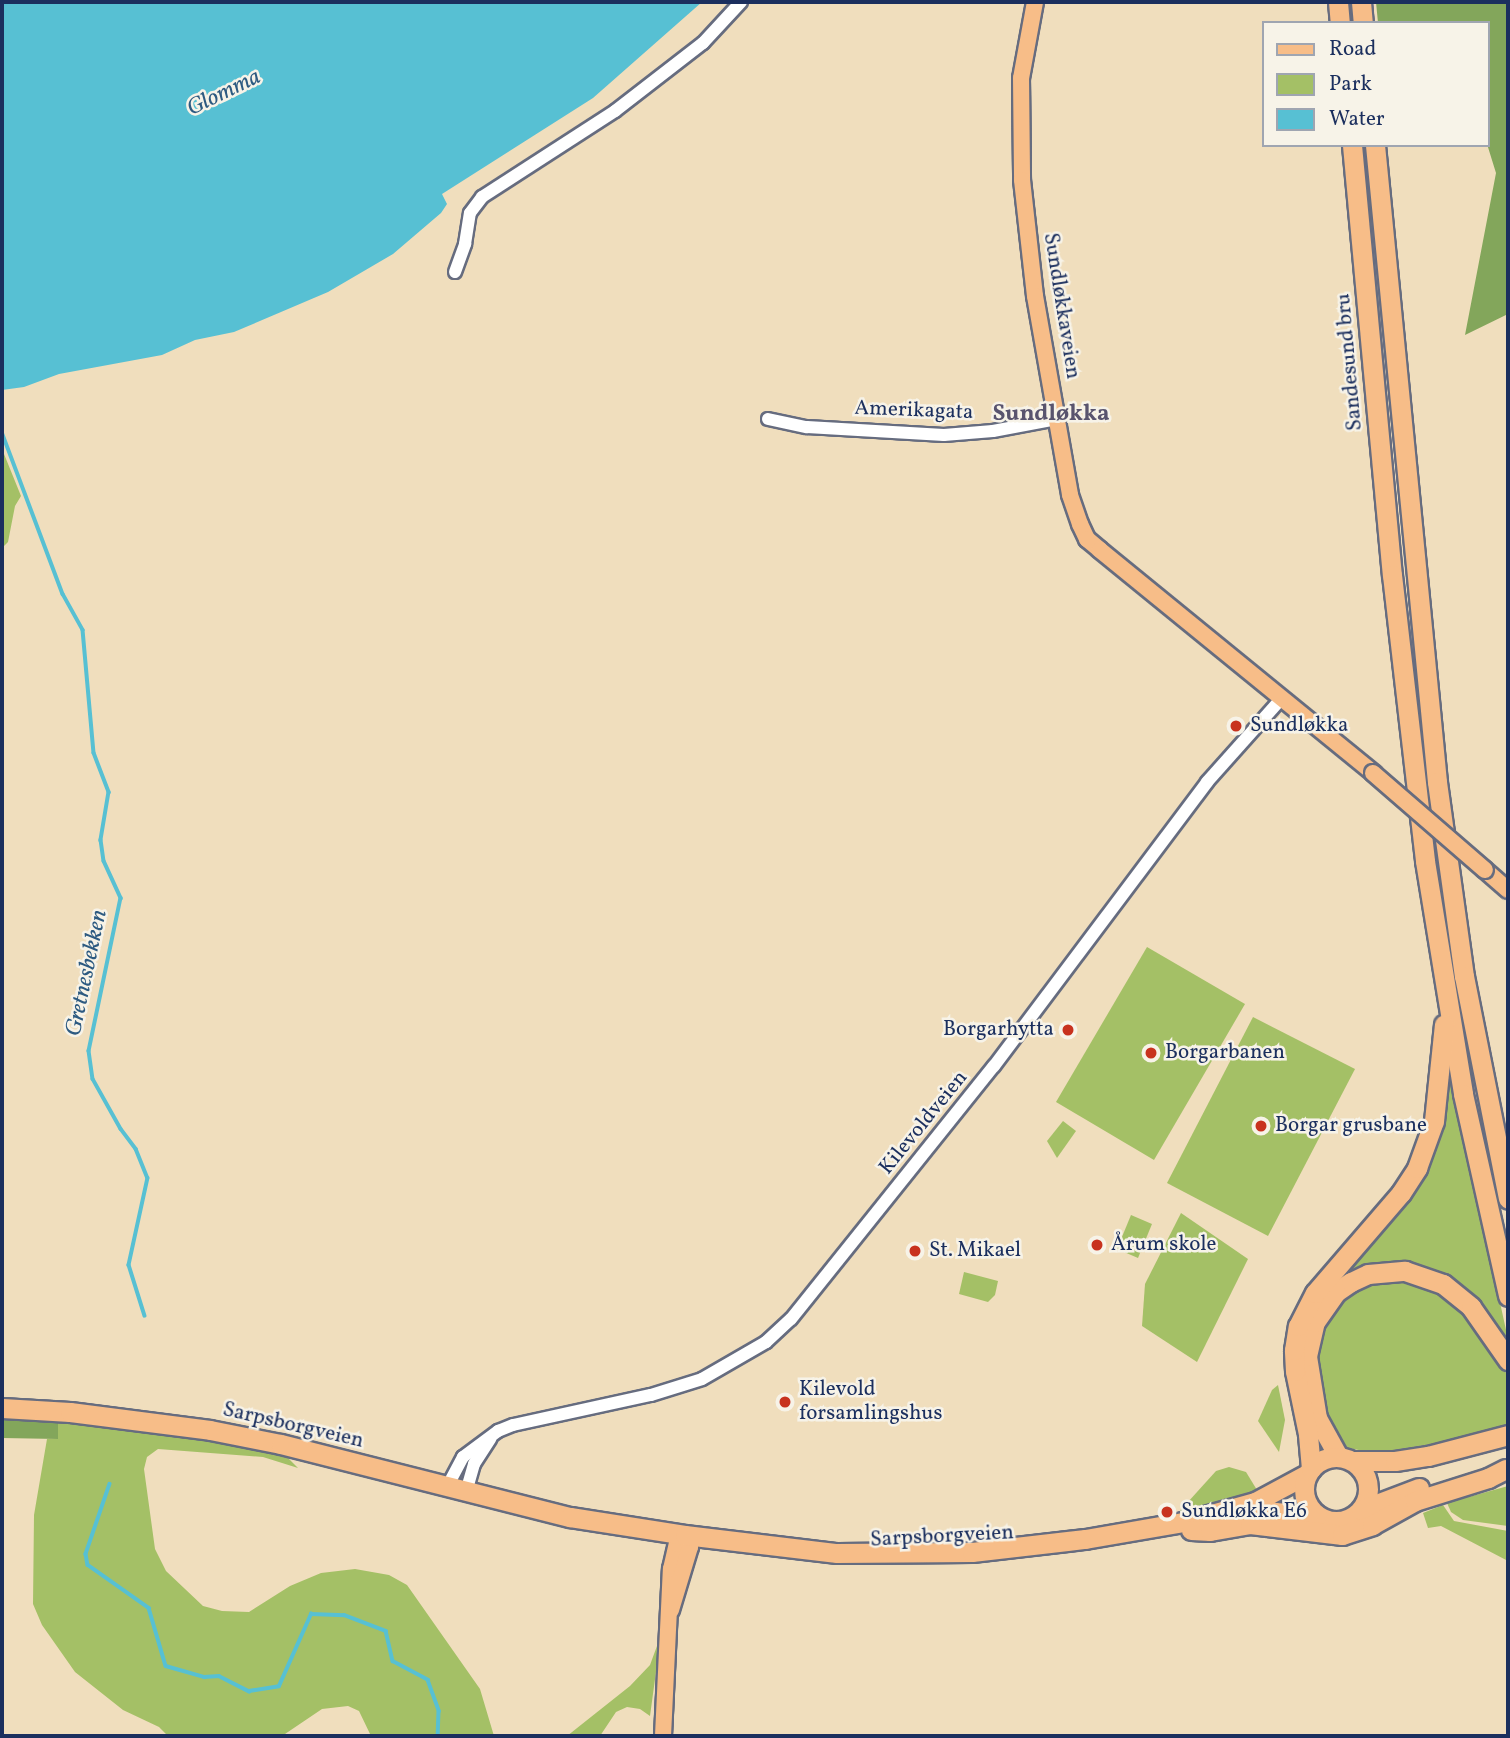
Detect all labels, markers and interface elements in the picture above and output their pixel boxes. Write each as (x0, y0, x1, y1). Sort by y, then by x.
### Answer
legend (1262, 21, 1489, 147)
text: Road (1329, 35, 1376, 64)
water label: Glomma (183, 63, 265, 123)
text: Park (1329, 70, 1372, 99)
text: Water (1329, 105, 1385, 134)
street label: Sundløkkaveien (1037, 231, 1085, 381)
street label: Sandesund bru (1331, 292, 1369, 432)
street label: Amerikagata (854, 396, 974, 426)
district label: Sundløkka (993, 400, 1109, 428)
place label: Sundløkka (1250, 713, 1348, 739)
marker: Sundløkka (1228, 718, 1244, 734)
water label: Gretnesbekken (60, 907, 114, 1039)
place label: Borgarhytta (943, 1017, 1054, 1043)
marker: Borgarhytta (1060, 1022, 1076, 1038)
place label: Borgarbanen (1165, 1040, 1285, 1066)
marker: Borgarbanen (1143, 1045, 1159, 1061)
street label: Kilevoldveien (875, 1066, 973, 1180)
place label: Borgar grusbane (1275, 1113, 1427, 1139)
marker: Borgar grusbane (1253, 1118, 1269, 1134)
place label: Årum skole (1111, 1232, 1217, 1258)
marker: Årum skole (1089, 1237, 1105, 1253)
place label: St. Mikael (929, 1238, 1021, 1264)
marker: St. Mikael (907, 1243, 923, 1259)
place label: Kilevold forsamlingshus (799, 1377, 942, 1427)
marker: Kilevold forsamlingshus (777, 1394, 793, 1410)
street label: Sarpsborgveien (220, 1398, 366, 1454)
place label: Sundløkka E6 (1181, 1499, 1307, 1525)
marker: Sundløkka E6 (1159, 1504, 1175, 1520)
street label: Sarpsborgveien (870, 1521, 1014, 1553)

